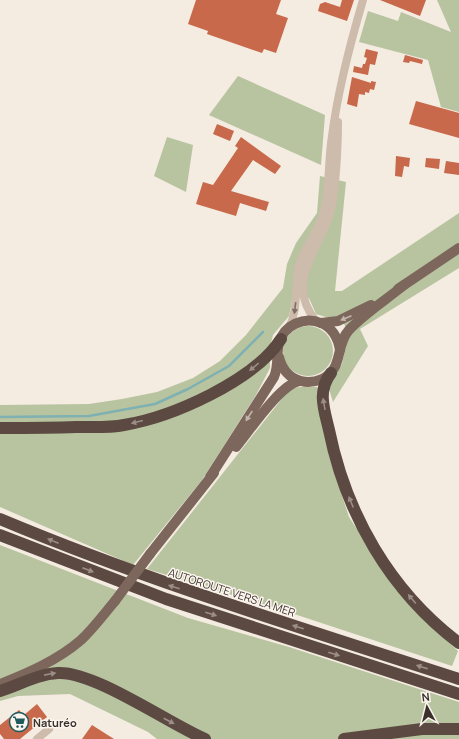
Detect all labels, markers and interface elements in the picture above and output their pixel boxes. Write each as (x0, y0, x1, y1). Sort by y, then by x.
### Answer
one-way arrow (292, 302, 298, 314)
one-way arrow (339, 315, 351, 321)
one-way arrow (248, 362, 259, 371)
one-way arrow (321, 398, 327, 410)
one-way arrow (245, 411, 253, 421)
one-way arrow (131, 419, 143, 425)
one-way arrow (347, 496, 353, 508)
one-way arrow (46, 538, 58, 544)
street label: AUTOROUTE VERS LA MER (167, 564, 297, 620)
one-way arrow (83, 568, 95, 574)
one-way arrow (168, 583, 180, 589)
one-way arrow (407, 593, 416, 604)
one-way arrow (205, 611, 217, 617)
one-way arrow (292, 624, 304, 630)
one-way arrow (329, 651, 341, 657)
one-way arrow (416, 663, 428, 669)
one-way arrow (44, 671, 56, 677)
north arrow (407, 687, 447, 727)
text: N (421, 689, 431, 705)
supermarket icon: Naturéo (8, 711, 30, 733)
place label: Naturéo (33, 715, 77, 730)
one-way arrow (163, 718, 175, 725)

